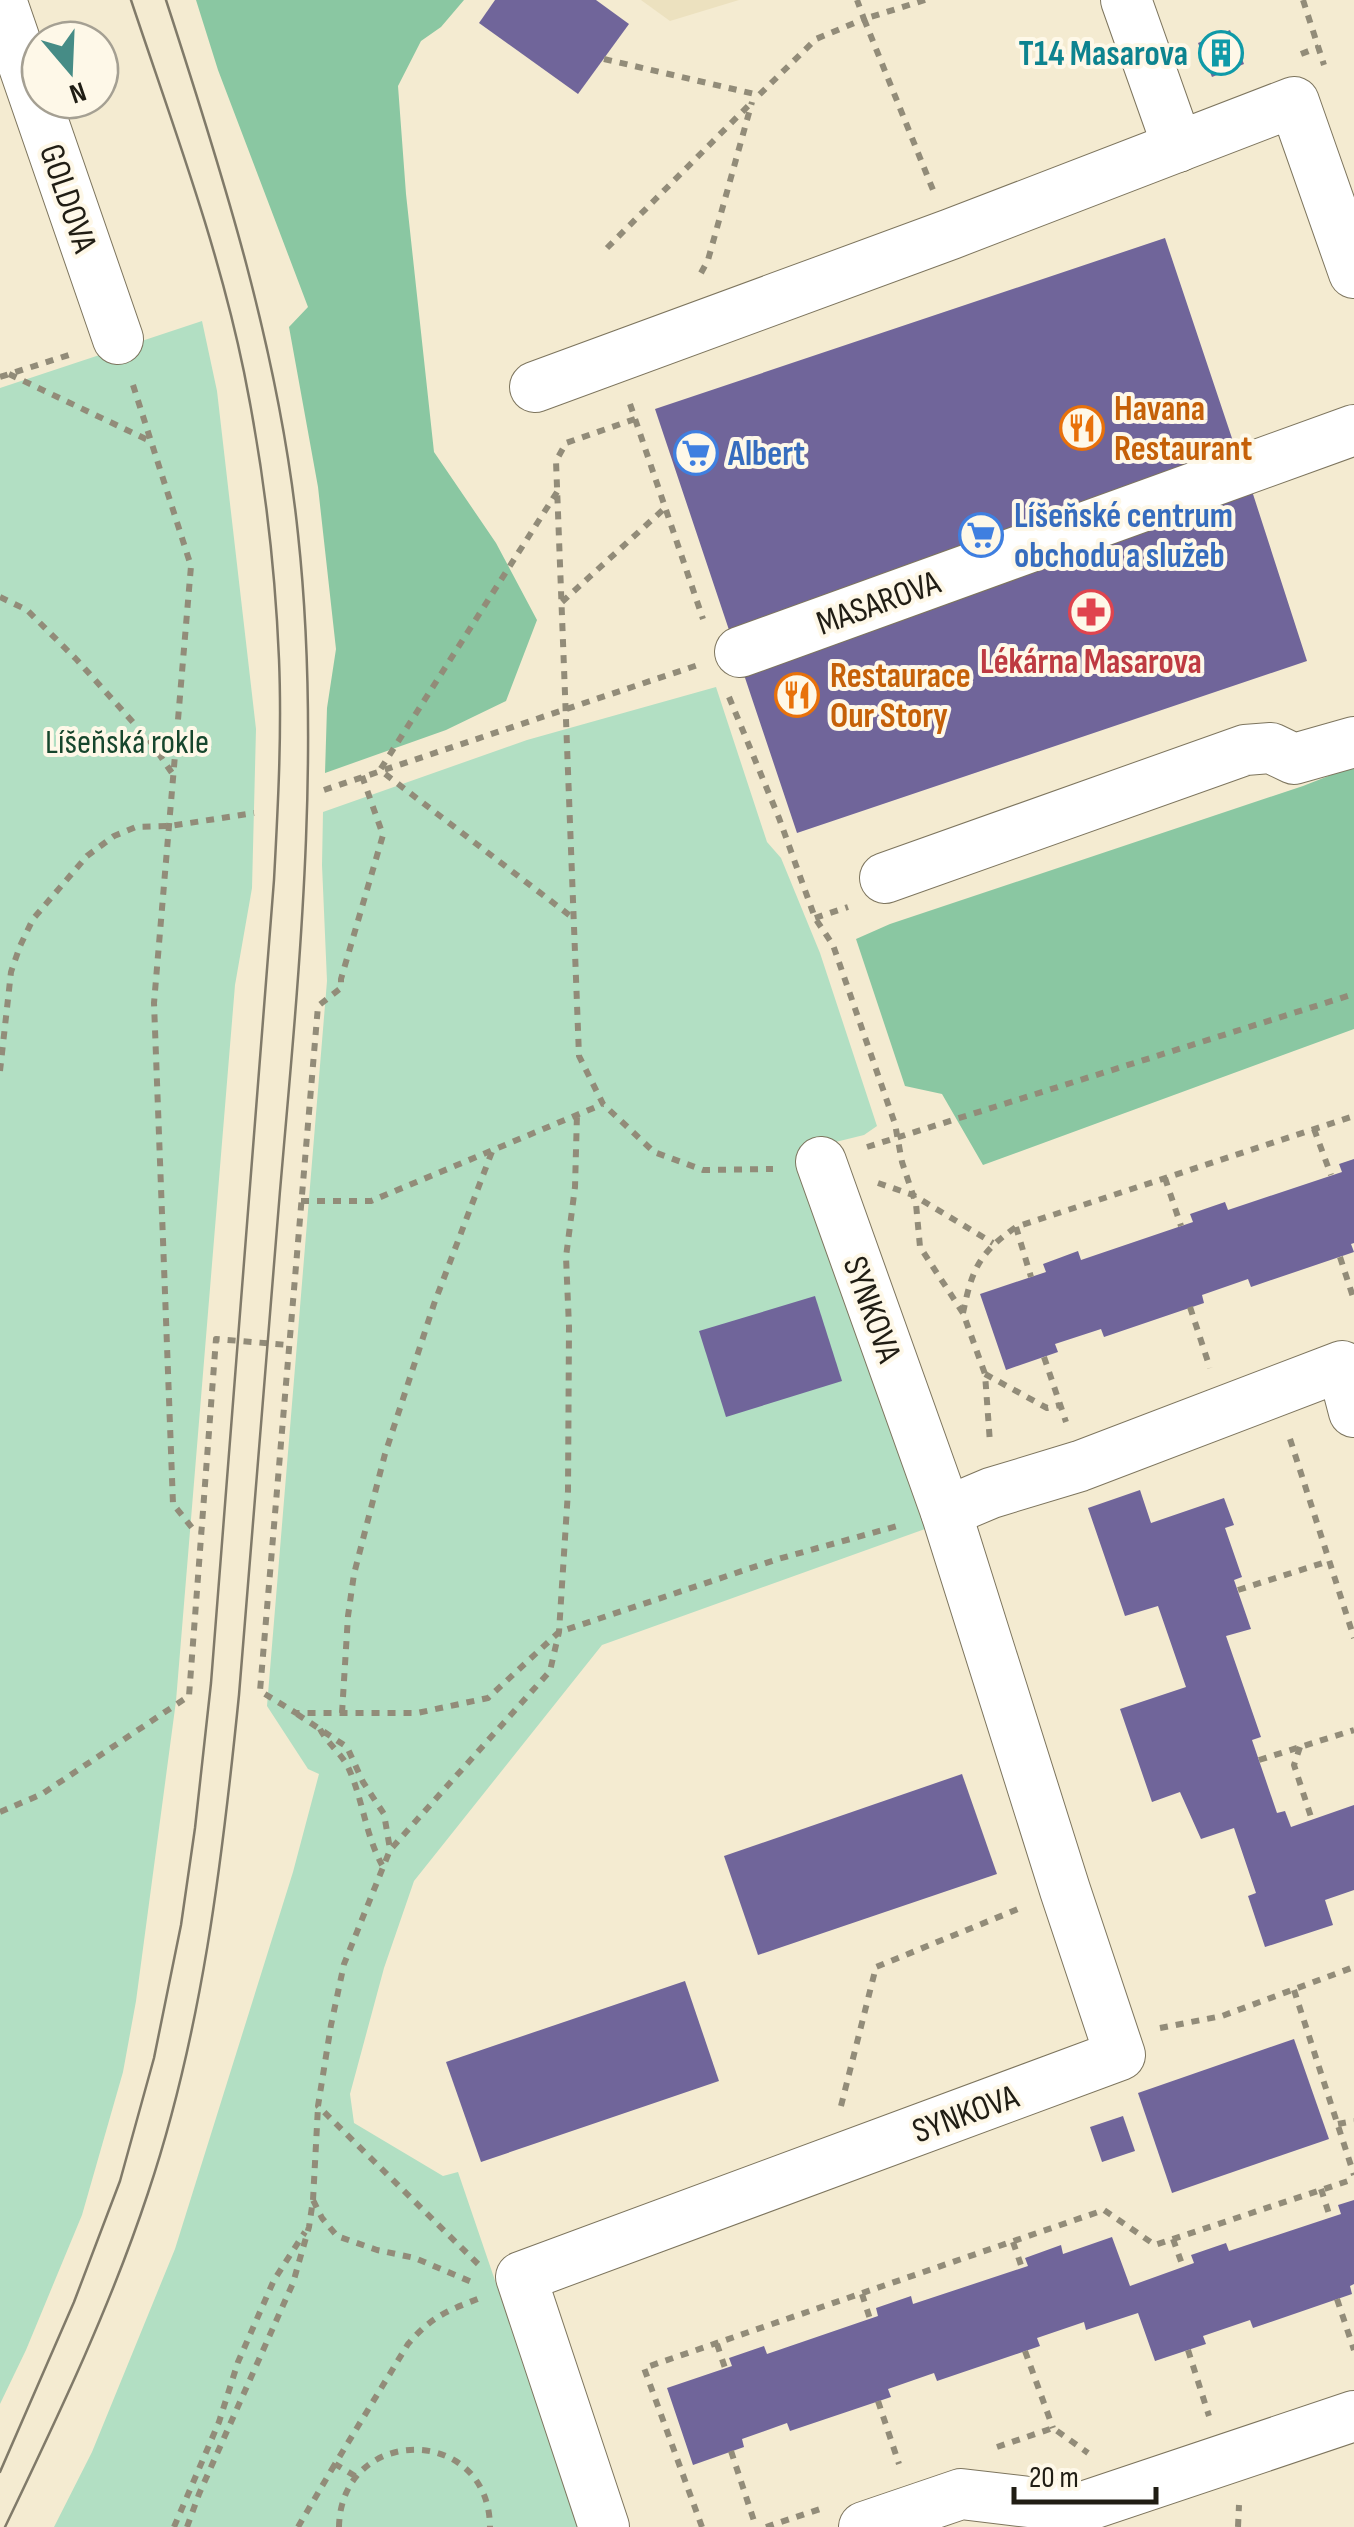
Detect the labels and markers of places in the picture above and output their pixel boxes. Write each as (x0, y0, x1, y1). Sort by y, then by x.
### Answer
building icon: T14 Masarova (1198, 30, 1244, 76)
place label: T14 Masarova (1019, 33, 1188, 76)
place label: Havana Restaurant (1114, 388, 1252, 471)
restaurant icon: Havana Restaurant (1059, 405, 1105, 451)
supermarket icon: Albert (673, 430, 719, 476)
place label: Albert (727, 433, 805, 476)
place label: Líšeňské centrum obchodu a služeb (1014, 495, 1233, 578)
supermarket icon: Líšeňské centrum obchodu a služeb (958, 512, 1004, 558)
pharmacy icon: Lékárna Masarova (1068, 589, 1114, 635)
place label: Lékárna Masarova (980, 641, 1202, 684)
place label: Restaurace Our Story (830, 655, 971, 738)
restaurant icon: Restaurace Our Story (774, 672, 820, 718)

